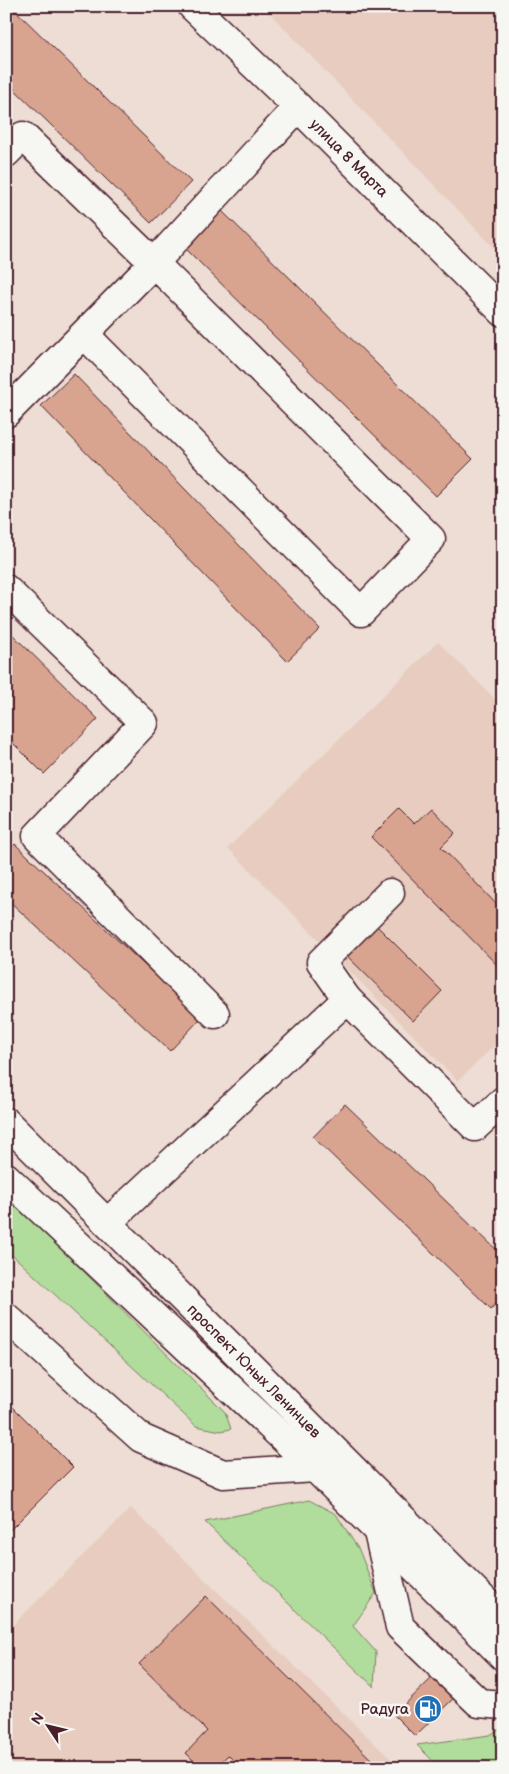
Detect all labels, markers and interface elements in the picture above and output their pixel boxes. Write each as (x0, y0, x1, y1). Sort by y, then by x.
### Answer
street label: улица 8 Марта (305, 115, 392, 202)
street label: проспект Юных Ленинцев (183, 1300, 325, 1442)
fuel station icon: Радуга (413, 1694, 443, 1724)
place label: Радуга (360, 1700, 409, 1719)
north arrow (22, 1702, 72, 1752)
text: N (28, 1710, 48, 1728)

